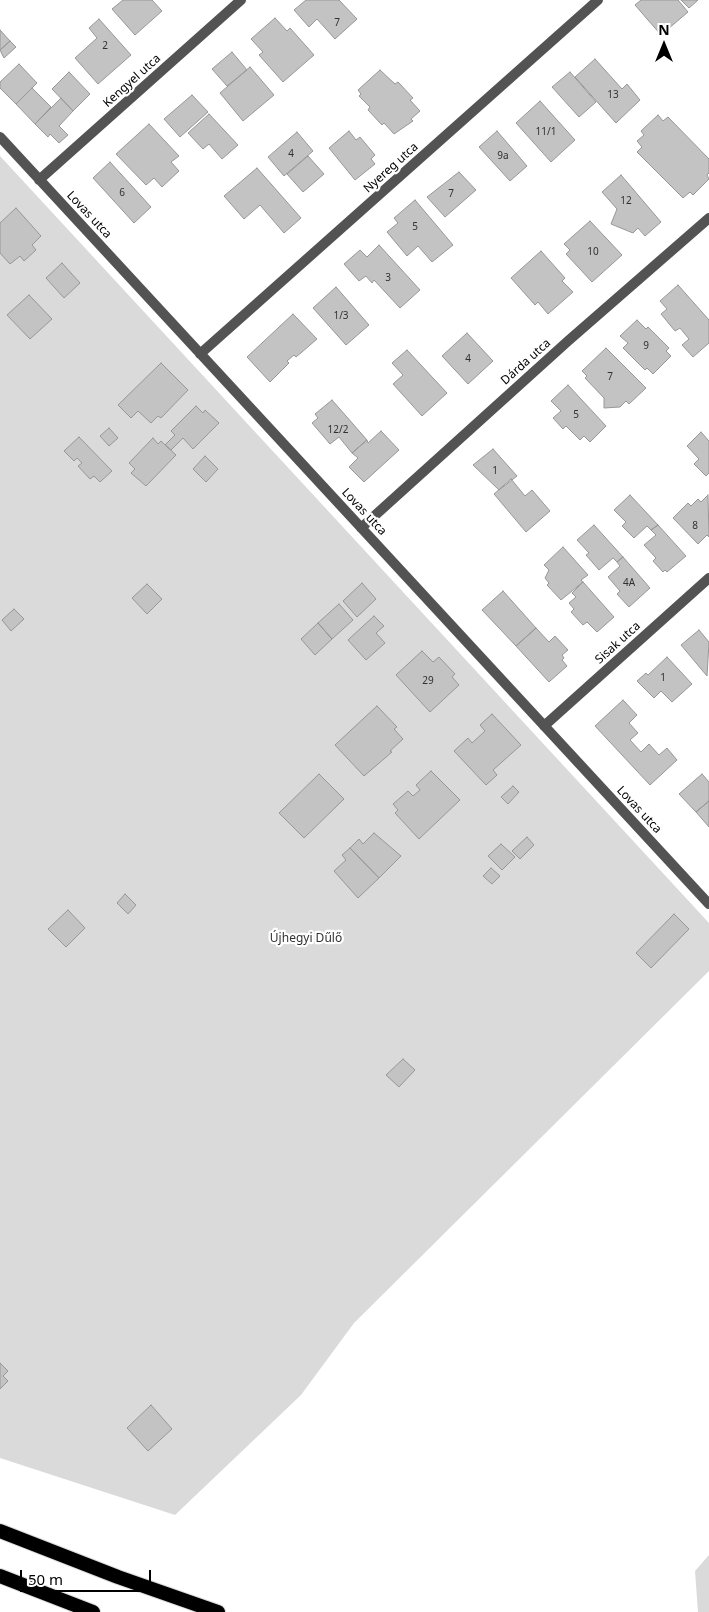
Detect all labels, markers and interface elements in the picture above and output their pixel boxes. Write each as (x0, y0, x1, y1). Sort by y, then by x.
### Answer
house number: 7 (334, 17, 340, 29)
north arrow (639, 20, 689, 70)
text: N (658, 20, 670, 39)
house number: 2 (102, 40, 108, 52)
street label: Kengyel utca (100, 51, 164, 111)
house number: 13 (607, 89, 619, 101)
house number: 11/1 (536, 126, 556, 138)
street label: Nyereg utca (361, 140, 421, 196)
house number: 4 (288, 148, 294, 160)
house number: 9a (497, 150, 509, 162)
house number: 6 (119, 187, 125, 199)
street label: Lovas utca (64, 188, 114, 242)
house number: 7 (448, 188, 454, 200)
house number: 12 (620, 195, 632, 207)
house number: 5 (412, 221, 418, 233)
house number: 10 (587, 246, 599, 258)
house number: 3 (385, 272, 391, 284)
house number: 1/3 (333, 310, 349, 322)
street label: Dárda utca (498, 336, 554, 388)
house number: 9 (643, 340, 649, 352)
house number: 4 (465, 353, 471, 365)
house number: 7 (607, 371, 613, 383)
house number: 5 (573, 409, 579, 421)
house number: 12/2 (328, 424, 348, 436)
house number: 1 (492, 465, 498, 477)
street label: Lovas utca (339, 485, 389, 539)
house number: 8 (692, 520, 698, 532)
house number: 4A (623, 577, 635, 589)
street label: Sisak utca (592, 619, 644, 667)
house number: 1 (660, 672, 666, 684)
house number: 29 (422, 675, 434, 687)
street label: Lovas utca (614, 783, 664, 837)
park label: Újhegyi Dűlő (270, 932, 342, 946)
scale bar (22, 1560, 154, 1592)
text: 50 m (28, 1569, 63, 1589)

